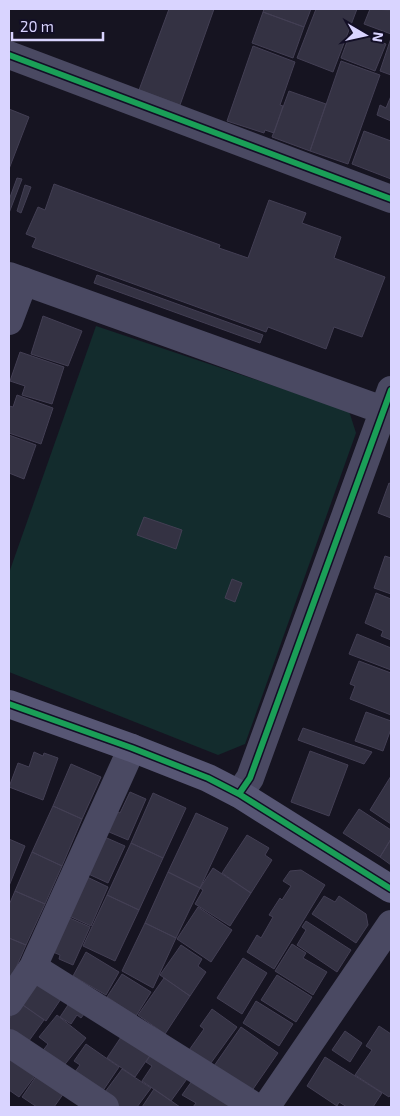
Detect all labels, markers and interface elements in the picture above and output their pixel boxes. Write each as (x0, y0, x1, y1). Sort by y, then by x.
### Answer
scale bar (12, 10, 104, 42)
north arrow (340, 10, 390, 60)
text: 20 m (20, 17, 54, 35)
text: N (369, 31, 388, 43)

